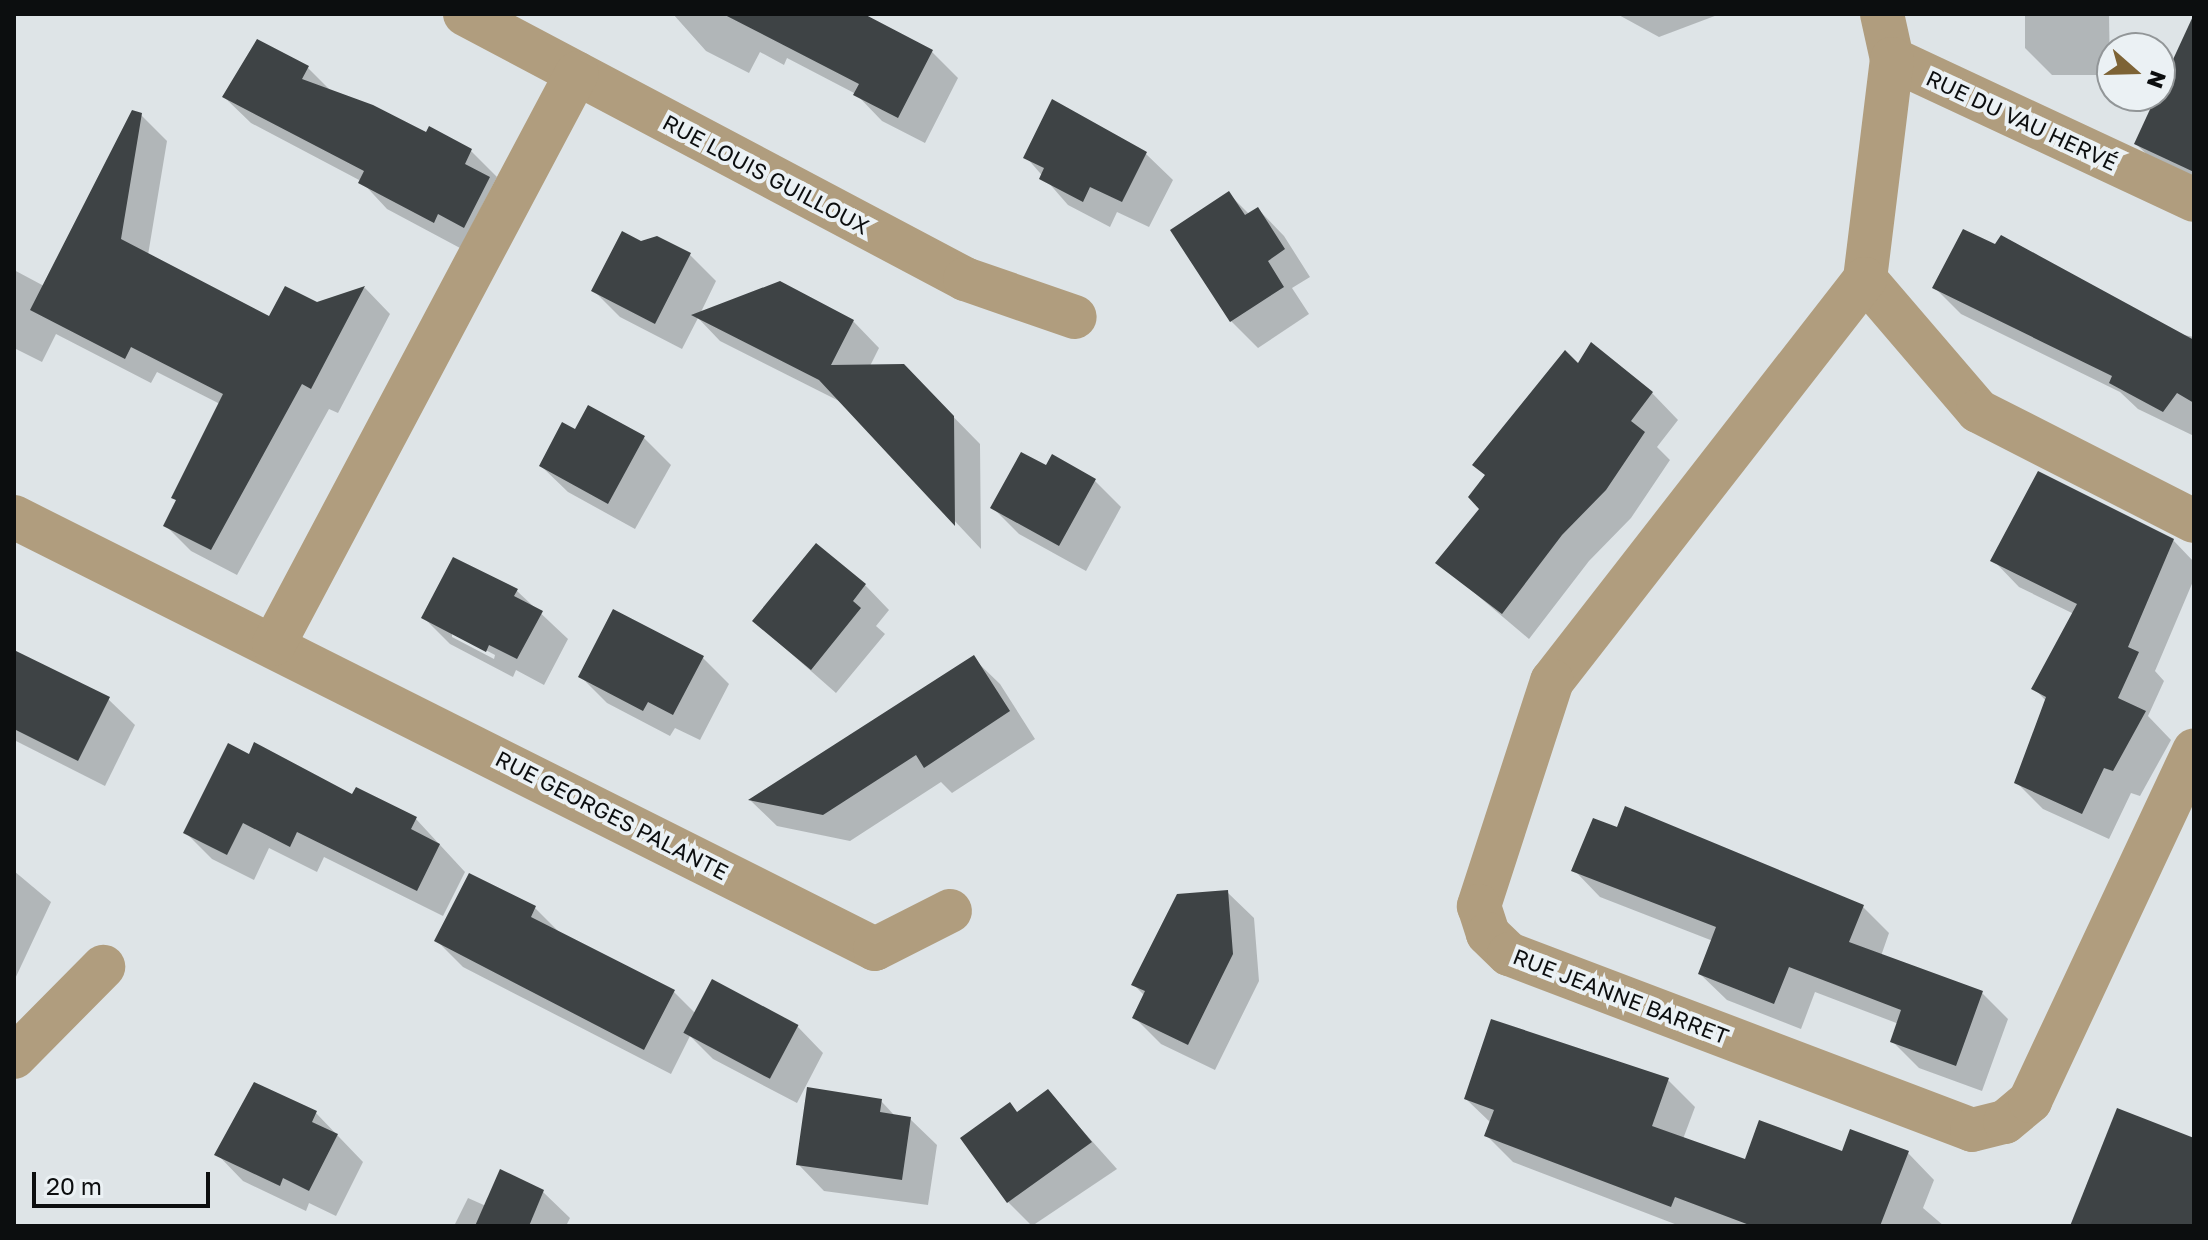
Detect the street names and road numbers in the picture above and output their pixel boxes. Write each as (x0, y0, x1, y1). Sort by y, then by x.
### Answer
street label: RUE DU VAU HERVÉ (1922, 64, 2122, 176)
street label: RUE LOUIS GUILLOUX (658, 108, 874, 240)
street label: RUE GEORGES PALANTE (491, 745, 733, 885)
street label: RUE JEANNE BARRET (1510, 943, 1732, 1049)

